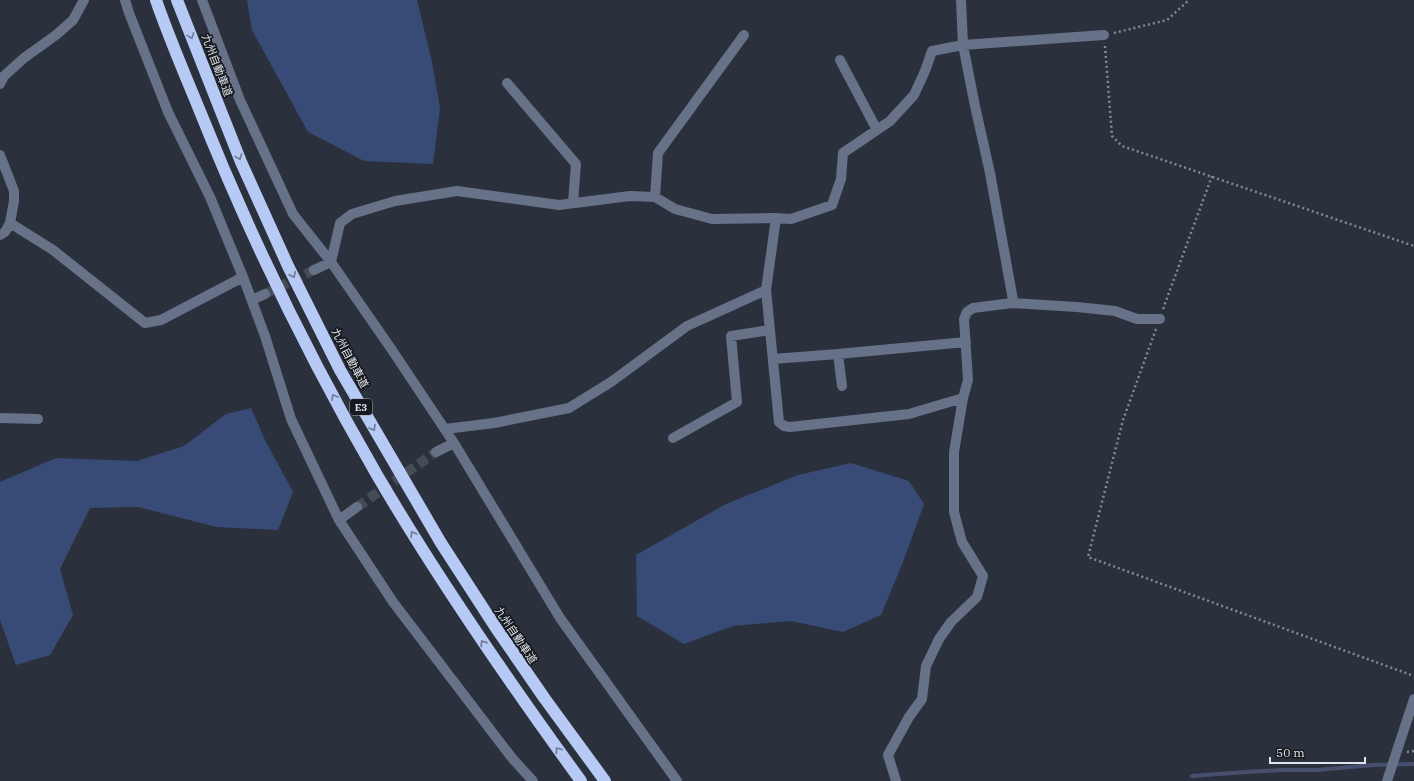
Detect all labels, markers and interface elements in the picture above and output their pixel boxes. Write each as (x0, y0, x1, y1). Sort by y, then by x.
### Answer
street label: 九州自動車道 (199, 32, 235, 98)
one-way arrow (187, 33, 195, 40)
one-way arrow (234, 153, 242, 161)
one-way arrow (288, 271, 296, 279)
street label: 九州自動車道 (328, 326, 372, 390)
one-way arrow (331, 394, 339, 401)
road number: E3 (350, 399, 372, 415)
one-way arrow (369, 423, 376, 431)
one-way arrow (410, 531, 417, 538)
street label: 九州自動車道 (492, 604, 540, 666)
one-way arrow (481, 641, 488, 648)
scale bar (1270, 739, 1365, 765)
text: 50 m (1276, 745, 1305, 760)
one-way arrow (556, 747, 563, 754)

